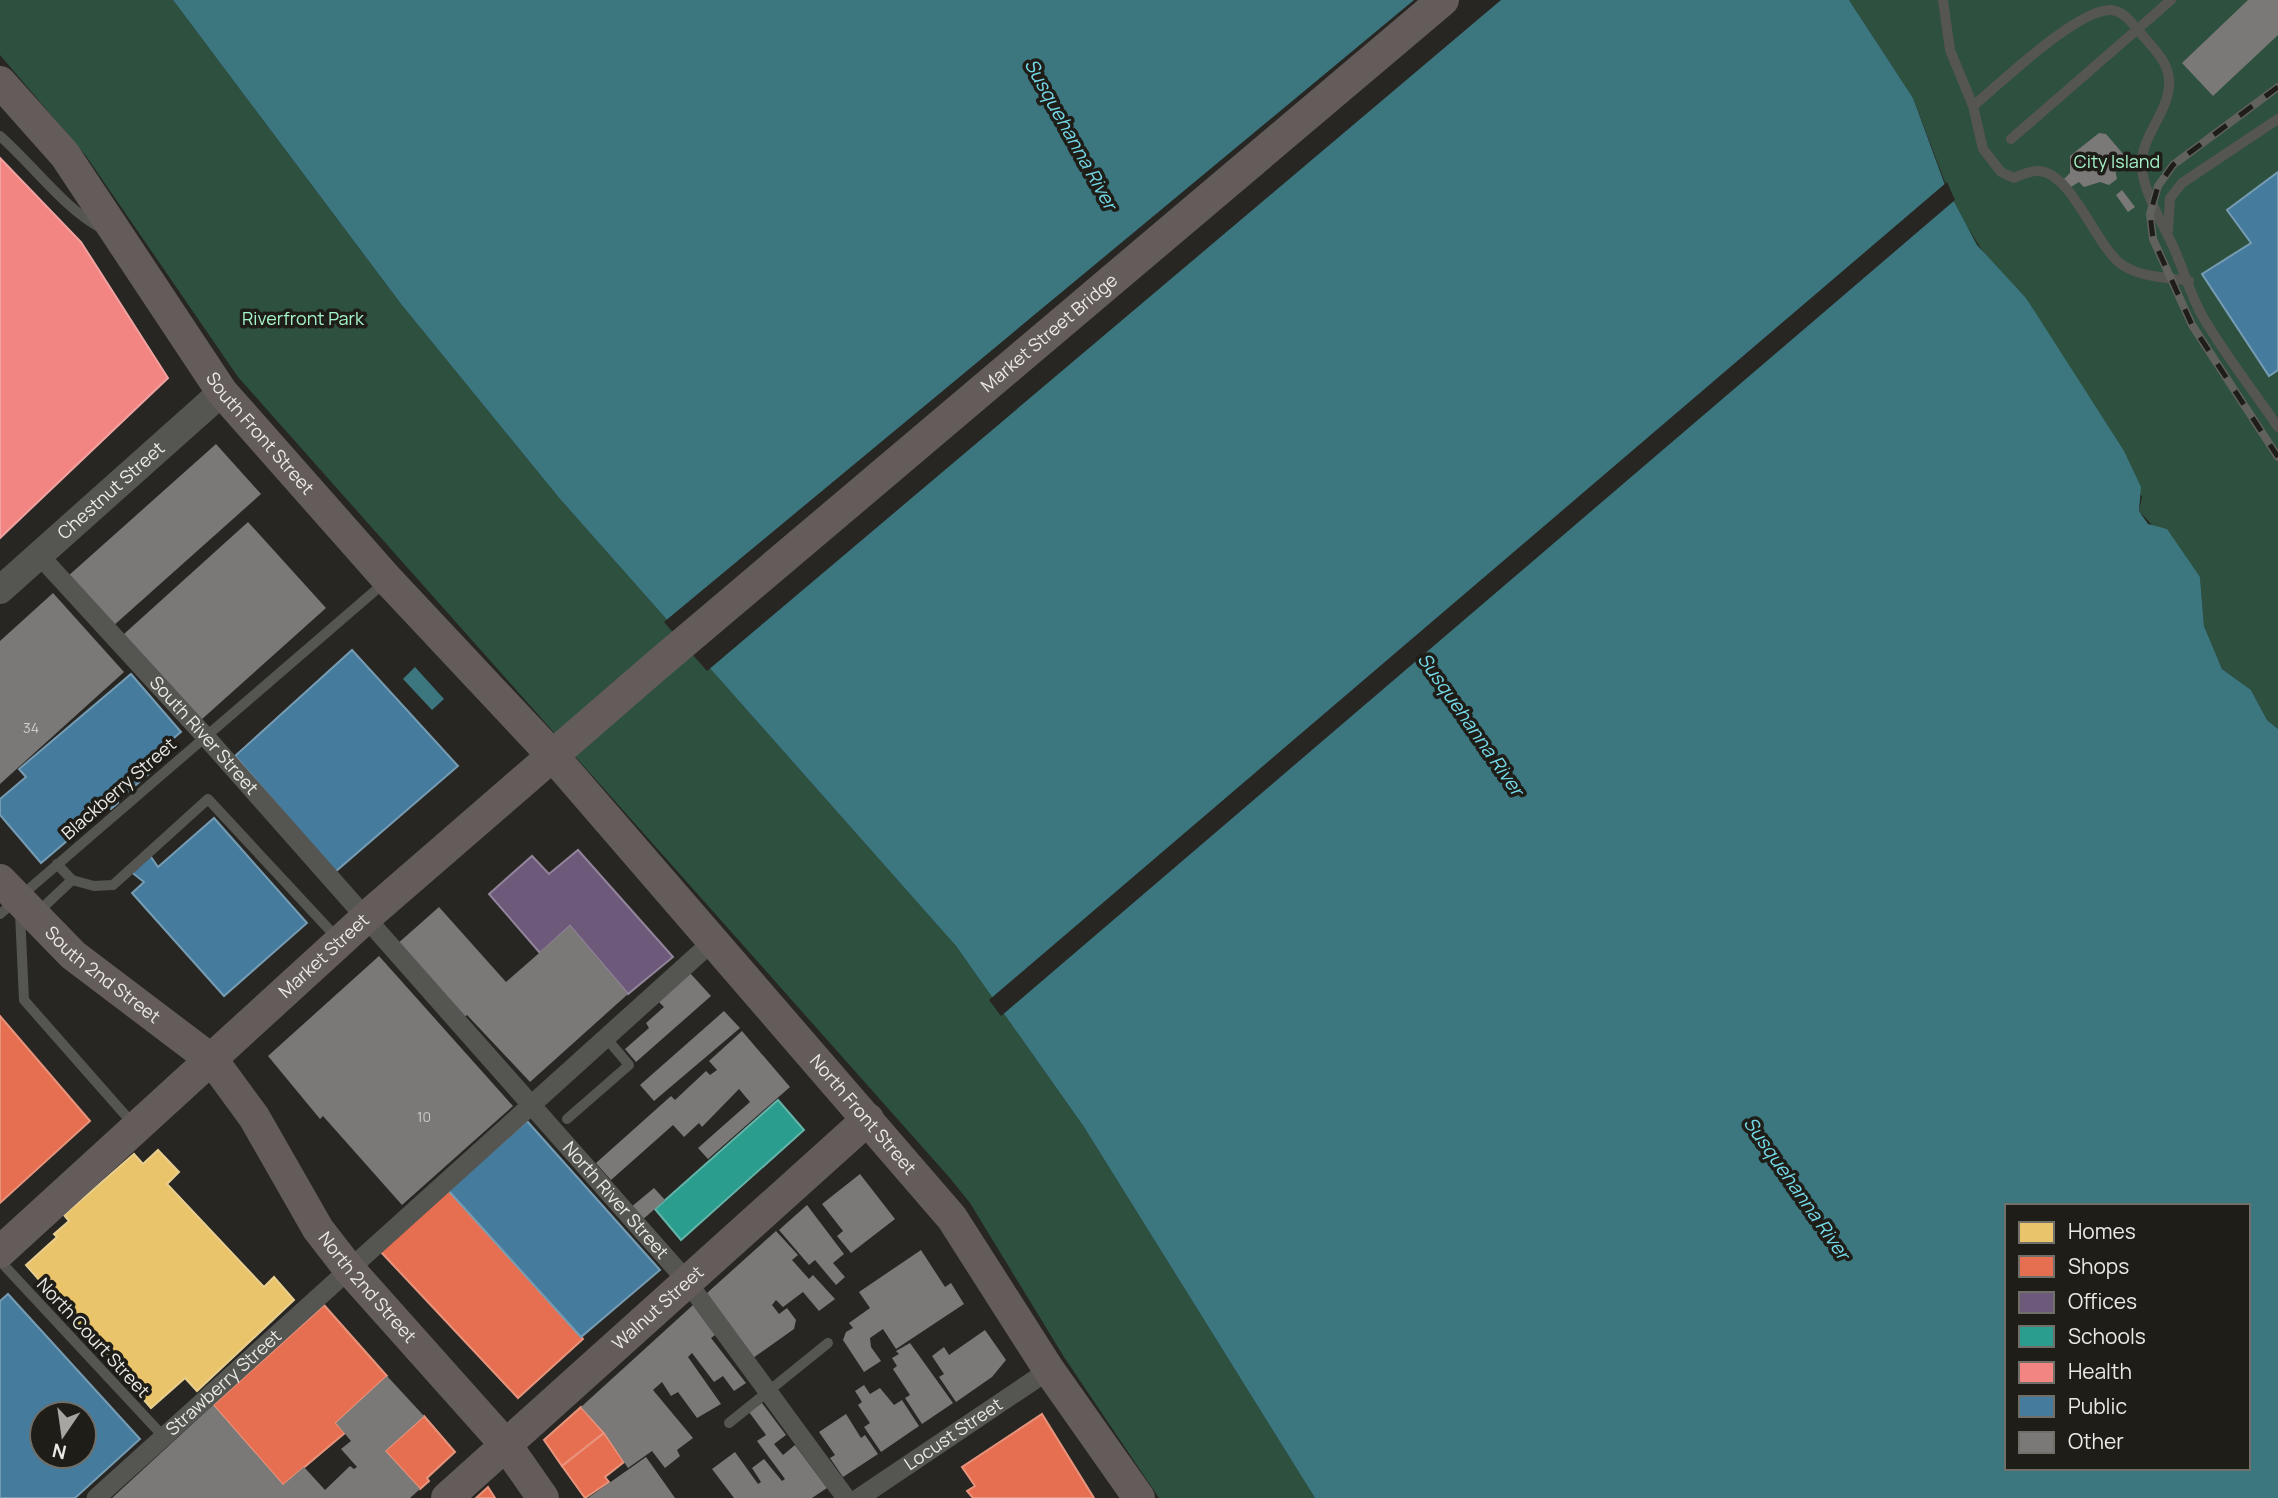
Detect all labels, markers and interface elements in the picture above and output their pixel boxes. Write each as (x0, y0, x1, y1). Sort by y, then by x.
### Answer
water label: Susquehanna River (1019, 54, 1124, 216)
park label: City Island (2074, 149, 2160, 173)
street label: Market Street Bridge (975, 268, 1122, 397)
park label: Riverfront Park (242, 306, 365, 330)
street label: South Front Street (201, 367, 320, 499)
street label: Chestnut Street (52, 436, 169, 544)
water label: Susquehanna River (1412, 647, 1531, 802)
street label: South River Street (145, 670, 264, 799)
house number: 34 (23, 718, 39, 737)
street label: Blackberry Street (56, 732, 181, 845)
street label: Market Street (273, 908, 374, 1003)
street label: South 2nd Street (40, 920, 166, 1028)
street label: North Front Street (805, 1049, 922, 1179)
house number: 10 (417, 1107, 431, 1126)
water label: Susquehanna River (1738, 1111, 1857, 1266)
street label: North River Street (558, 1136, 675, 1263)
legend (2005, 1204, 2250, 1470)
text: Homes (2068, 1217, 2136, 1245)
street label: North 2nd Street (313, 1226, 422, 1347)
text: Shops (2068, 1252, 2129, 1280)
street label: Walnut Street (606, 1260, 708, 1355)
street label: North Court Street (32, 1272, 155, 1402)
text: Offices (2068, 1287, 2137, 1315)
text: Schools (2068, 1322, 2146, 1350)
street label: Strawberry Street (160, 1324, 286, 1441)
text: Health (2068, 1357, 2132, 1385)
street label: Locust Street (899, 1392, 1007, 1475)
text: Public (2068, 1392, 2127, 1420)
north arrow (28, 1400, 98, 1470)
text: Other (2068, 1427, 2124, 1455)
text: N (50, 1437, 69, 1466)

